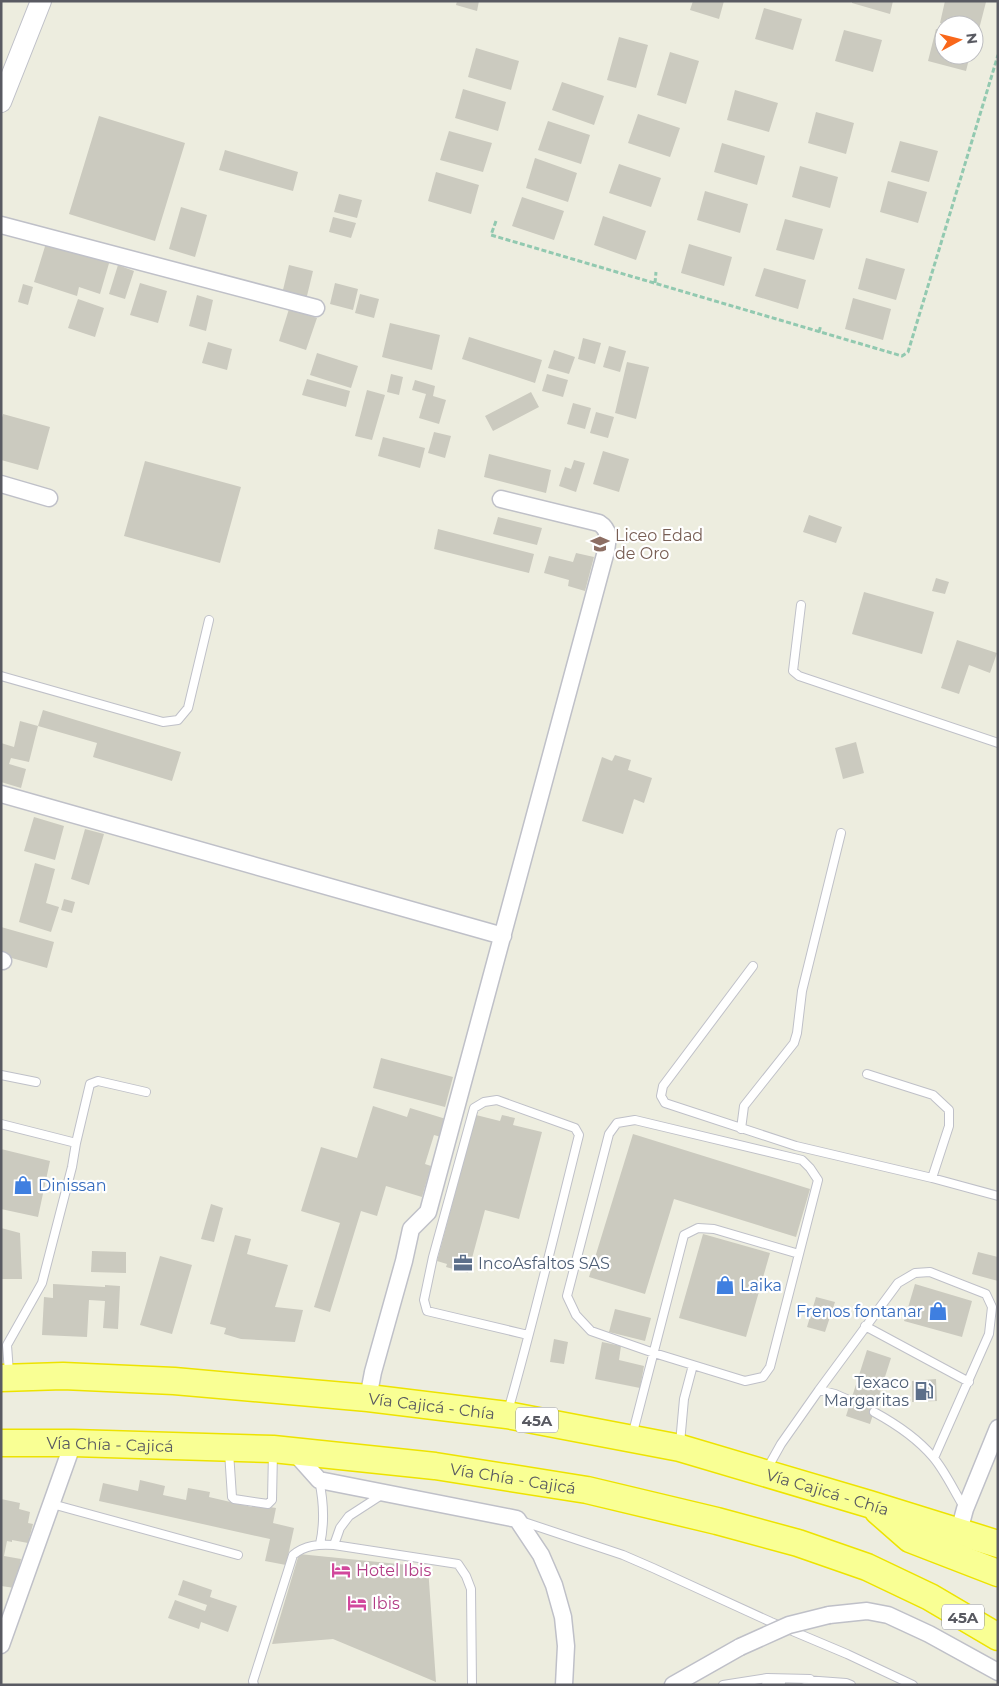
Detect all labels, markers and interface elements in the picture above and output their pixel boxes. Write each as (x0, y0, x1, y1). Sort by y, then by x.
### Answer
north arrow (934, 15, 984, 65)
text: N (962, 32, 982, 45)
place label: Liceo Edad de Oro (615, 526, 703, 563)
school or university icon: Liceo Edad de Oro (589, 533, 611, 555)
shop icon: Dinissan (12, 1174, 34, 1196)
place label: Dinissan (38, 1176, 107, 1195)
office icon: IncoAsfaltos SAS (452, 1252, 474, 1274)
place label: IncoAsfaltos SAS (478, 1254, 610, 1273)
shop icon: Laika (714, 1274, 736, 1296)
place label: Laika (740, 1276, 782, 1295)
shop icon: Frenos fontanar (927, 1300, 949, 1322)
place label: Frenos fontanar (796, 1302, 923, 1321)
place label: Texaco Margaritas (824, 1373, 909, 1410)
fuel station icon: Texaco Margaritas (913, 1380, 935, 1402)
street label: Vía Cajicá - Chía (367, 1389, 496, 1423)
road number: 45A (516, 1408, 558, 1432)
street label: Vía Chía - Cajicá (46, 1433, 174, 1456)
street label: Vía Chía - Cajicá (449, 1459, 577, 1498)
street label: Vía Cajicá - Chía (764, 1465, 891, 1519)
hotel icon: Hotel Ibis (330, 1559, 352, 1581)
place label: Hotel Ibis (356, 1561, 431, 1580)
hotel icon: Ibis (346, 1592, 368, 1614)
place label: Ibis (372, 1594, 400, 1613)
road number: 45A (942, 1604, 984, 1630)

